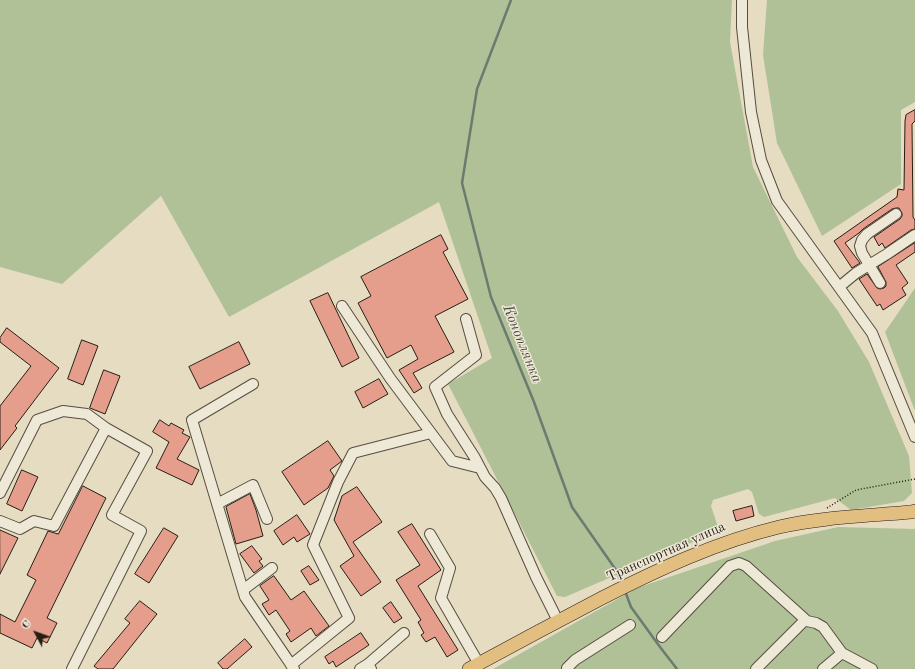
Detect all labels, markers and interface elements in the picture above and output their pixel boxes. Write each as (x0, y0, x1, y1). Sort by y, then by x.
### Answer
water label: Коноплянка (498, 302, 546, 386)
street label: Транспортная улица (604, 518, 728, 586)
north arrow (16, 613, 56, 653)
text: С (20, 618, 33, 631)

